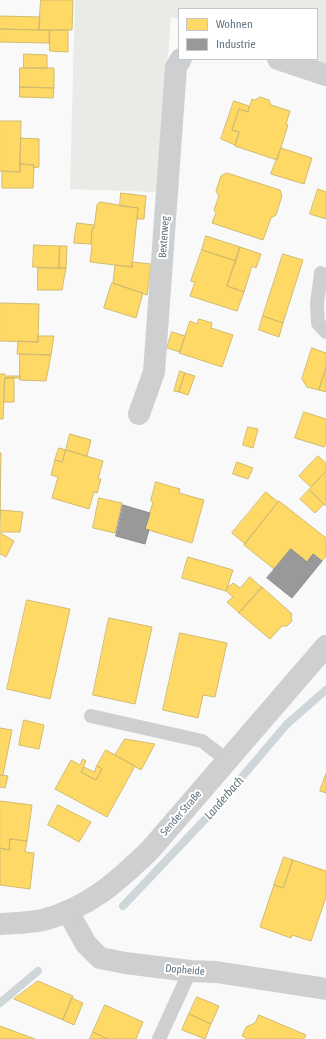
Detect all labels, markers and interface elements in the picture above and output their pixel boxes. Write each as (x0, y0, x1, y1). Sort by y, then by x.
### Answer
legend (178, 8, 318, 60)
text: Wohnen (216, 17, 253, 31)
text: Industrie (216, 37, 256, 51)
street label: Bexterweg (156, 216, 172, 258)
water label: Landerbach (201, 774, 247, 822)
street label: Sender Straße (158, 788, 204, 838)
street label: Dopheide (165, 962, 205, 978)

